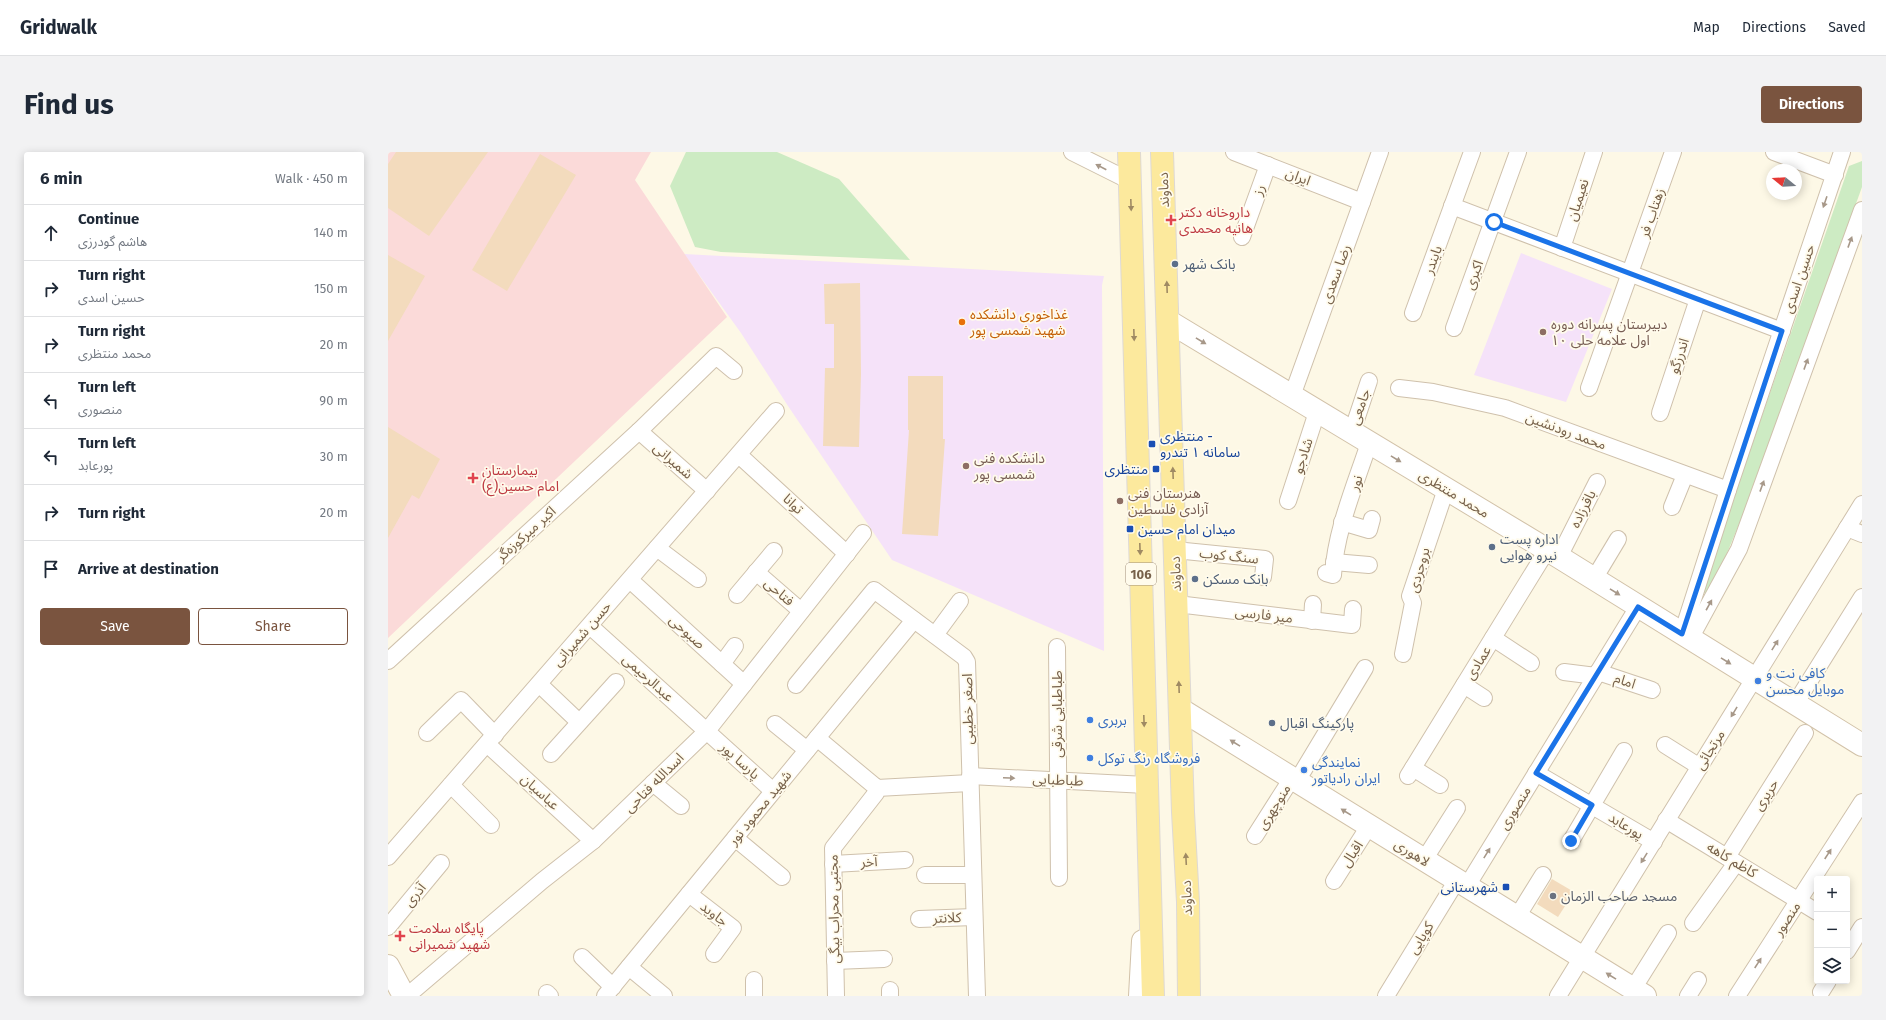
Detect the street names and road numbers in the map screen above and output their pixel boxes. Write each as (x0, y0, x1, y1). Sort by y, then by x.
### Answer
street label: ایران (1283, 164, 1313, 190)
street label: دماوند (1155, 172, 1173, 208)
street label: نعیمیان (1563, 177, 1593, 223)
street label: رز (1249, 182, 1269, 199)
street label: زهتاب فر (1635, 186, 1668, 241)
street label: رضا سعدی (1317, 242, 1355, 306)
street label: حسین اسدی (1779, 242, 1819, 316)
street label: بایندر (1420, 243, 1446, 278)
street label: اکبری (1461, 258, 1487, 292)
street label: اندرزگو (1665, 336, 1693, 376)
street label: جامعی (1346, 387, 1374, 427)
street label: محمد رودنشین (1523, 409, 1609, 453)
street label: شادجو (1289, 436, 1317, 476)
street label: شمیرانی (650, 439, 696, 483)
street label: محمد منتظری (1416, 466, 1492, 522)
street label: نور (1345, 473, 1367, 494)
street label: باقرزاده (1566, 487, 1600, 531)
street label: توانا (779, 490, 807, 518)
street label: اکبر میرکوزه‌گر (492, 503, 559, 566)
street label: سنگ کوب (1199, 544, 1259, 568)
street label: بروجردی (1404, 545, 1434, 595)
street label: دماوند (1167, 556, 1185, 592)
road number: 106 (1126, 563, 1156, 585)
street label: فتاحی (761, 574, 797, 610)
street label: حسن شمیرانی (549, 598, 615, 670)
street label: میر فارسی (1234, 603, 1294, 627)
street label: صبوحی (665, 611, 709, 653)
street label: عمادی (1461, 643, 1495, 683)
street label: عبدالرحیمی (619, 651, 677, 705)
street label: امام (1611, 669, 1638, 694)
street label: طباطبایی شرقی (1049, 670, 1066, 758)
street label: اصغر خطیبی (959, 673, 977, 745)
street label: مرتجائی (1691, 727, 1729, 773)
street label: پارسا پور (715, 738, 763, 784)
street label: اسدالله فتاحی (621, 750, 687, 816)
street label: شهید محمود نور (724, 767, 795, 850)
street label: عباسیان (517, 770, 563, 814)
street label: طباطبایی (1032, 770, 1084, 790)
street label: حریری (1750, 776, 1782, 814)
street label: منوچهری (1253, 781, 1295, 833)
street label: منصوری (1495, 783, 1535, 833)
street label: پورعابد (1605, 809, 1647, 844)
street label: لاهوری (1391, 836, 1433, 870)
street label: اقبال (1337, 838, 1367, 870)
street label: کاظم کاهه (1703, 838, 1760, 883)
street label: آخر (859, 853, 879, 871)
street label: مجتبی محراب بیگی (825, 854, 843, 964)
street label: آذری (400, 879, 430, 910)
street label: دماوند (1178, 880, 1196, 916)
street label: جاوید (697, 898, 731, 930)
street label: منصور (1769, 899, 1804, 940)
street label: کلانتر (931, 909, 962, 927)
street label: کوپایی (1404, 918, 1439, 958)

